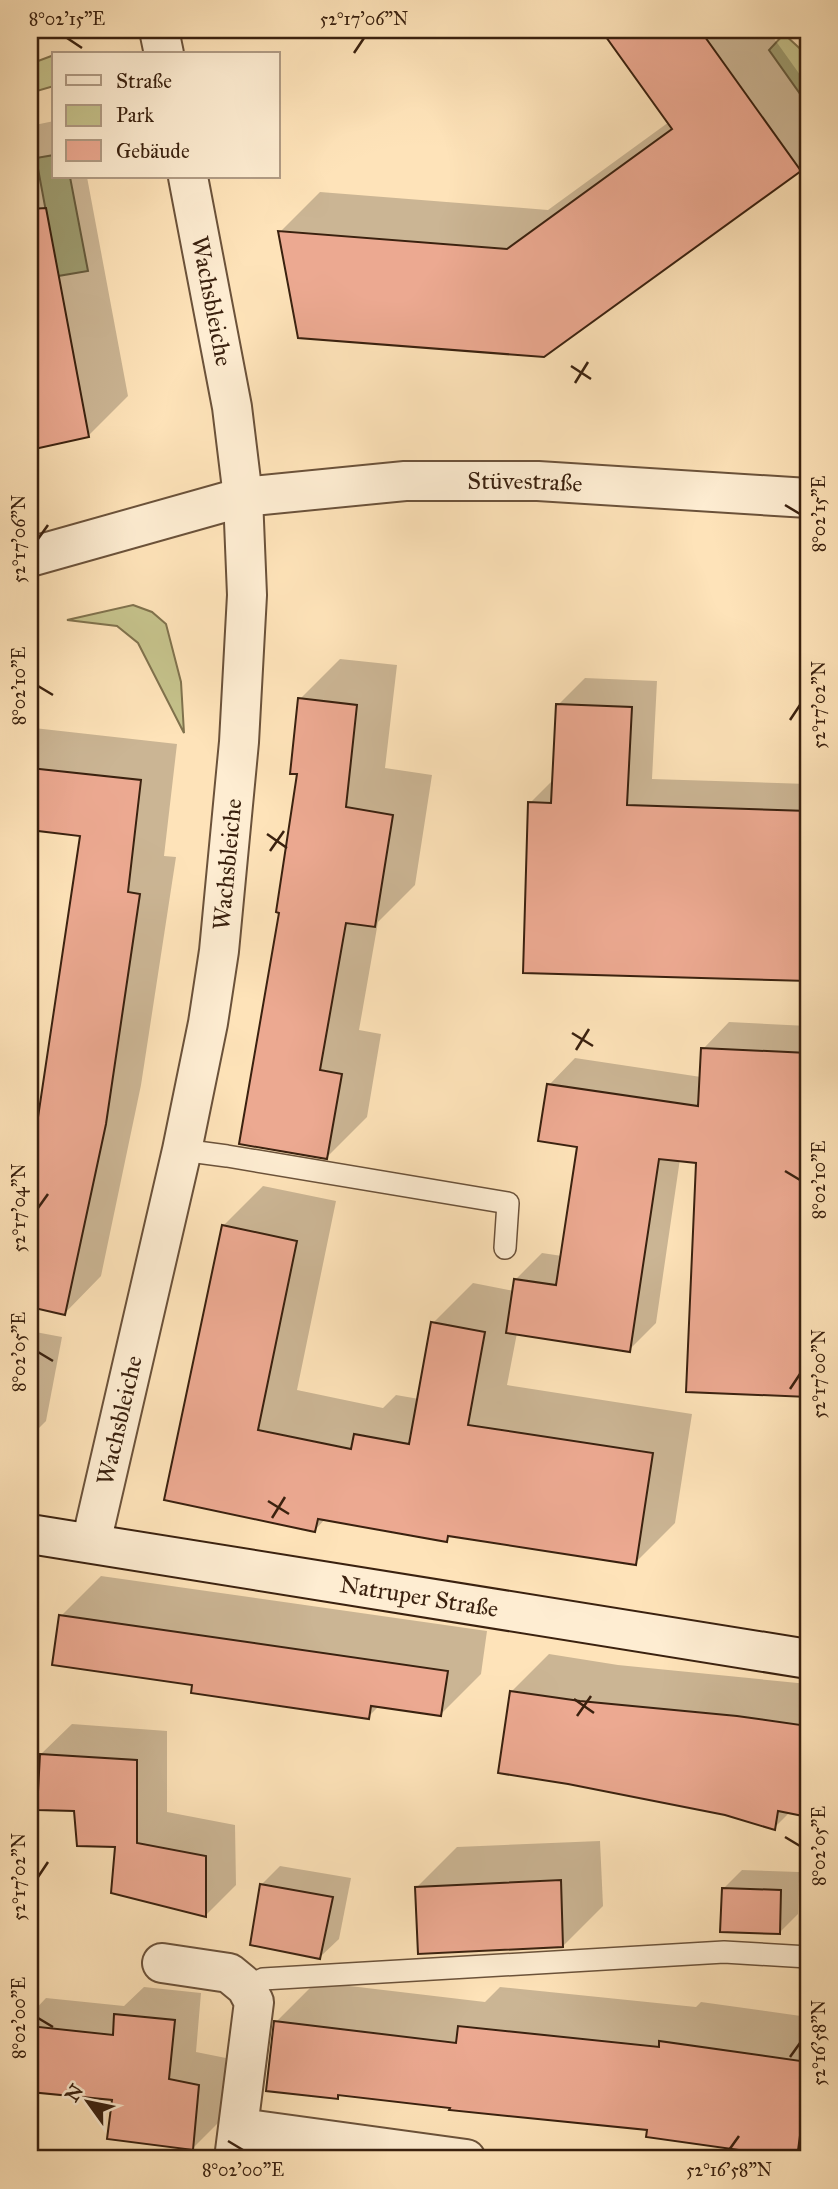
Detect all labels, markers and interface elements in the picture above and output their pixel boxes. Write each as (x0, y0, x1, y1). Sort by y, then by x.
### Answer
text: 8°02'15"E (29, 8, 105, 30)
text: 52°17'06"N (320, 8, 408, 30)
legend (52, 52, 280, 178)
text: Straße (116, 68, 172, 94)
text: Park (116, 102, 154, 128)
text: Gebäude (116, 138, 190, 164)
street label: Wachsbleiche (185, 233, 239, 369)
street label: Stüvestraße (467, 466, 583, 499)
text: 8°02'15"E (808, 476, 830, 552)
text: 52°17'06"N (8, 495, 30, 583)
text: 8°02'10"E (8, 647, 30, 725)
text: 52°17'02"N (808, 661, 830, 749)
street label: Wachsbleiche (206, 797, 249, 931)
text: 8°02'10"E (808, 1141, 830, 1219)
text: 52°17'04"N (8, 1163, 30, 1253)
text: 8°02'05"E (8, 1312, 30, 1392)
text: 52°17'00"N (808, 1329, 830, 1419)
street label: Wachsbleiche (90, 1353, 149, 1488)
street label: Natruper Straße (337, 1569, 501, 1624)
text: 8°02'05"E (808, 1806, 830, 1886)
text: 52°17'02"N (8, 1833, 30, 1921)
text: 8°02'00"E (8, 1977, 30, 2059)
text: 52°16'58"N (808, 2000, 830, 2086)
north arrow (52, 2066, 122, 2136)
text: N (60, 2080, 88, 2106)
text: 8°02'00"E (202, 2159, 284, 2181)
text: 52°16'58"N (686, 2159, 772, 2181)

